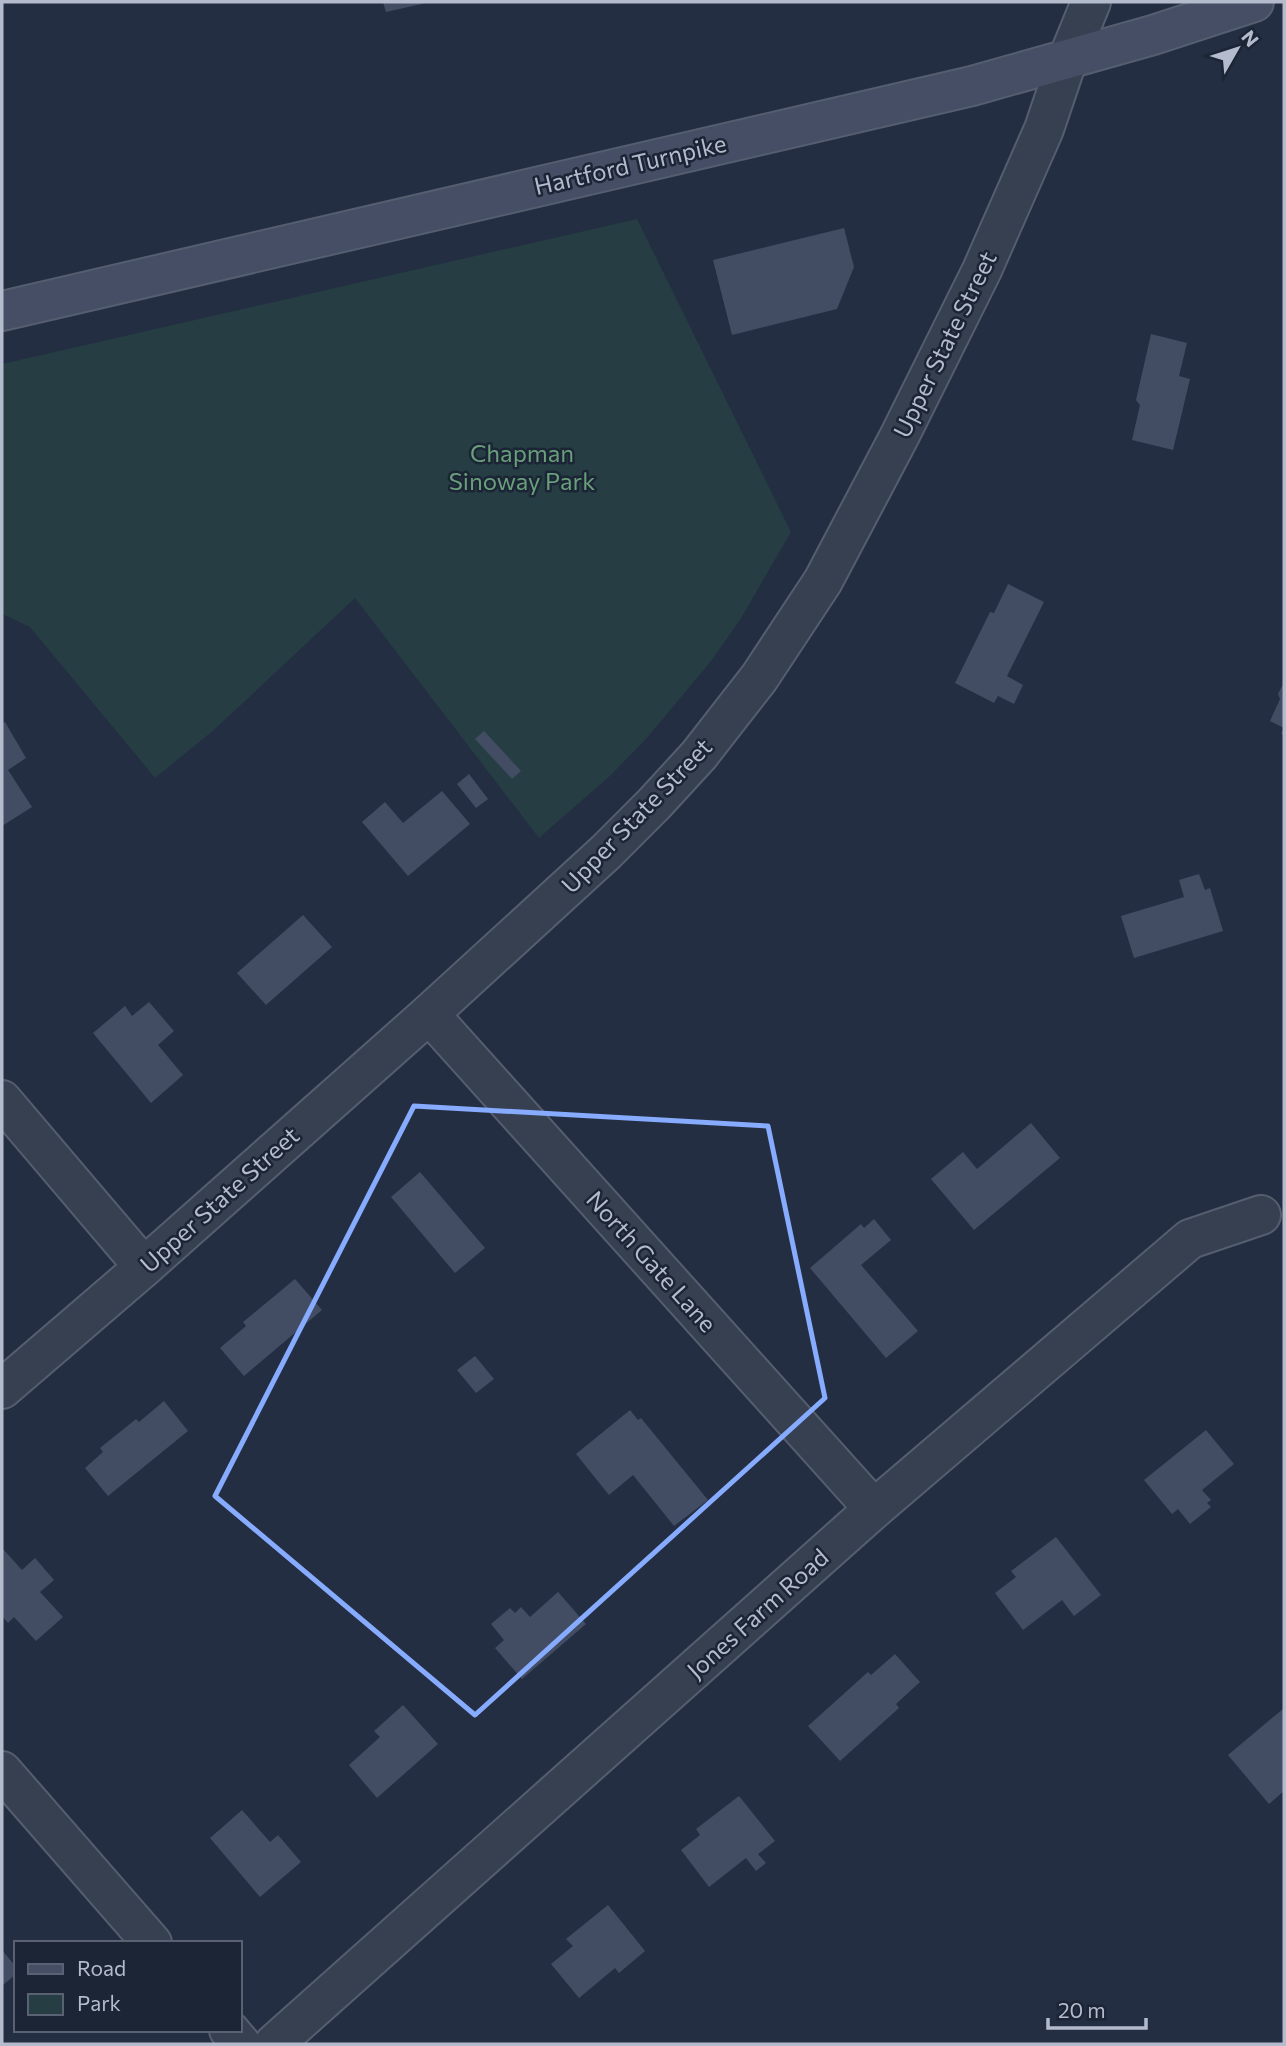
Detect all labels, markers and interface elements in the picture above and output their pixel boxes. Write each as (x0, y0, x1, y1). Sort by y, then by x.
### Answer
north arrow (1202, 14, 1272, 84)
text: N (1237, 25, 1264, 51)
street label: Hartford Turnpike (531, 128, 729, 200)
street label: Upper State Street (886, 246, 1002, 442)
park label: Chapman Sinoway Park (449, 438, 595, 495)
street label: Upper State Street (555, 732, 717, 898)
street label: Upper State Street (134, 1120, 305, 1278)
street label: North Gate Lane (581, 1184, 723, 1338)
street label: Jones Farm Road (680, 1542, 834, 1684)
legend (14, 1941, 242, 2032)
text: Road (77, 1955, 126, 1980)
scale bar (1048, 1986, 1146, 2030)
text: Park (77, 1990, 121, 2015)
text: 20 m (1058, 1997, 1106, 2022)

